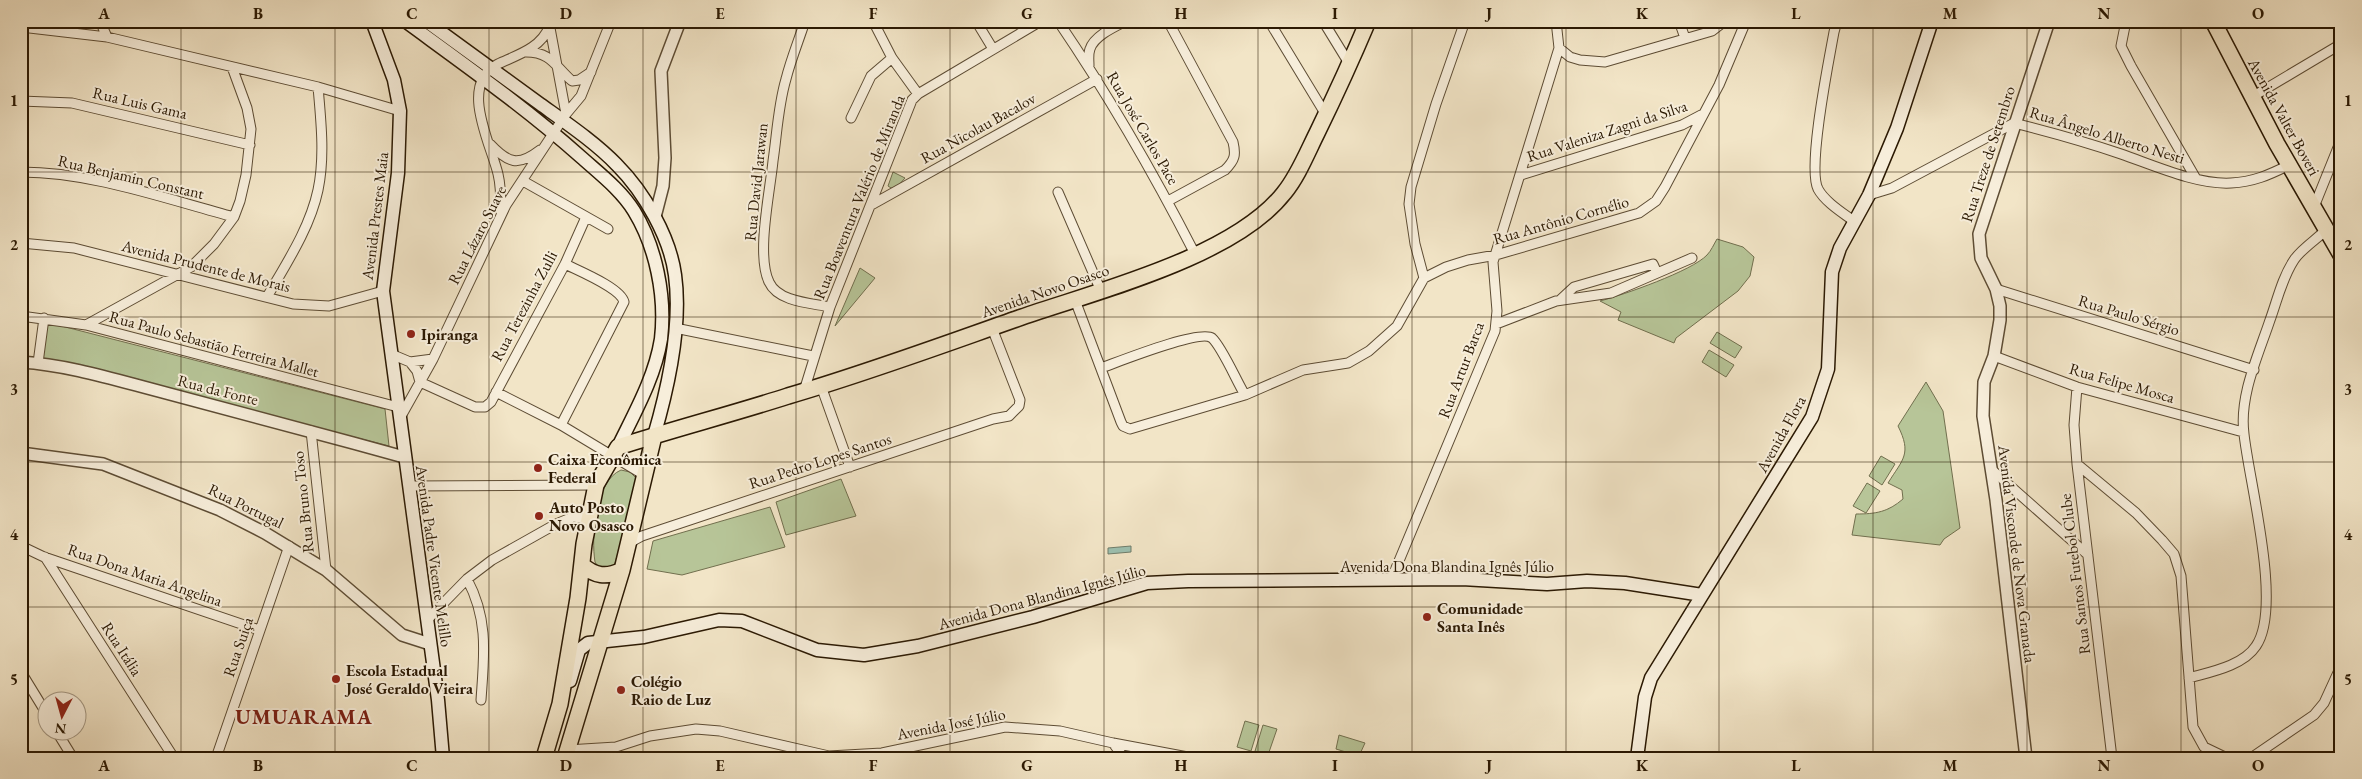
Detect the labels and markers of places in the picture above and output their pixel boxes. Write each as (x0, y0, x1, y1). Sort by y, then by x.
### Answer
place label: Ipiranga (421, 324, 479, 345)
marker: Ipiranga (405, 328, 417, 340)
place label: Caixa Econômica Federal (548, 449, 662, 488)
marker: Caixa Econômica Federal (532, 462, 544, 474)
place label: Auto Posto Novo Osasco (548, 497, 634, 536)
marker: Auto Posto Novo Osasco (533, 510, 545, 522)
place label: Comunidade Santa Inês (1437, 598, 1523, 637)
marker: Comunidade Santa Inês (1421, 611, 1433, 623)
place label: Escola Estadual José Geraldo Vieira (344, 660, 474, 699)
place label: Colégio Raio de Luz (631, 671, 711, 710)
marker: Escola Estadual José Geraldo Vieira (330, 673, 342, 685)
marker: Colégio Raio de Luz (615, 684, 627, 696)

